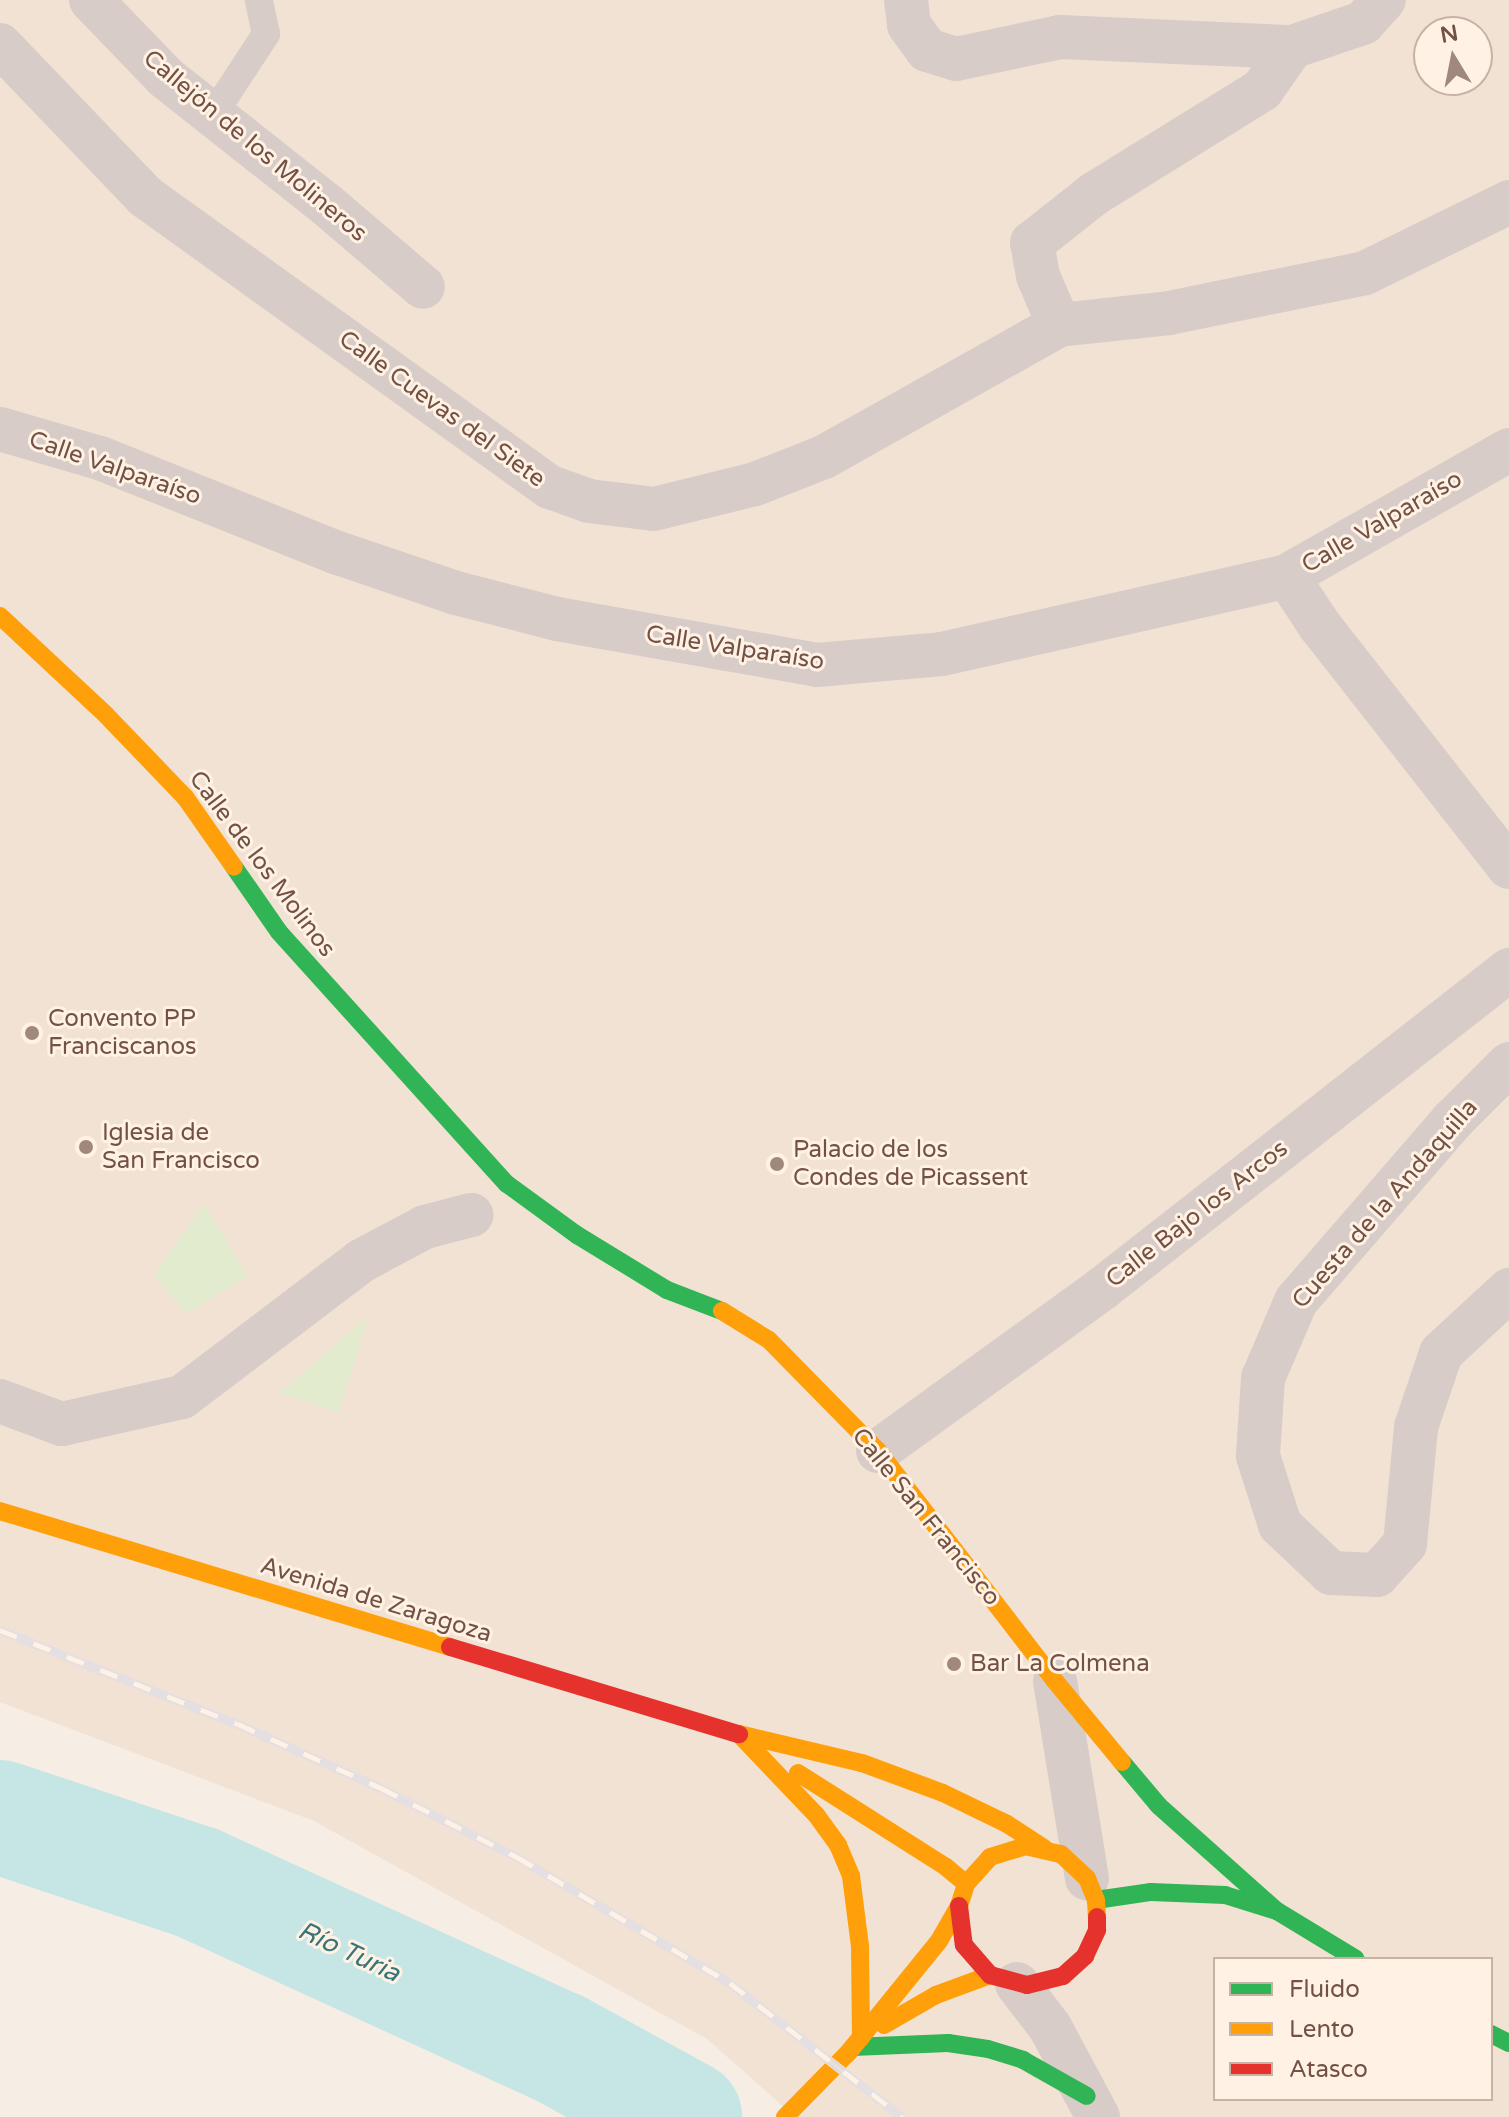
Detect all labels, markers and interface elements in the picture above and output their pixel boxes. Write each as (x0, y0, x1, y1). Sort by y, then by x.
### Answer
north arrow (1413, 16, 1493, 96)
text: N (1438, 20, 1460, 49)
street label: Callejón de los Molineros (137, 44, 373, 248)
street label: Calle Cuevas del Siete (333, 324, 551, 494)
street label: Calle Valparaíso (25, 425, 205, 511)
street label: Calle Valparaíso (1297, 464, 1467, 580)
street label: Calle Valparaíso (644, 620, 826, 676)
street label: Calle de los Molinos (183, 765, 341, 963)
place label: Convento PP Franciscanos (48, 1005, 197, 1061)
marker: Convento PP Franciscanos (23, 1024, 41, 1042)
street label: Cuesta de la Andaquilla (1286, 1094, 1484, 1314)
place label: Iglesia de San Francisco (102, 1119, 260, 1175)
street label: Calle Bajo los Arcos (1100, 1134, 1294, 1294)
place label: Palacio de los Condes de Picassent (793, 1136, 1028, 1192)
marker: Iglesia de San Francisco (77, 1138, 95, 1156)
marker: Palacio de los Condes de Picassent (768, 1155, 786, 1173)
street label: Calle San Francisco (846, 1422, 1006, 1612)
street label: Avenida de Zaragoza (257, 1551, 495, 1649)
place label: Bar La Colmena (970, 1650, 1150, 1678)
marker: Bar La Colmena (945, 1655, 963, 1673)
water label: Río Turia (293, 1915, 405, 1989)
legend (1213, 1957, 1493, 2101)
text: Fluido (1289, 1975, 1360, 2004)
text: Lento (1289, 2015, 1354, 2044)
text: Atasco (1289, 2055, 1368, 2084)

